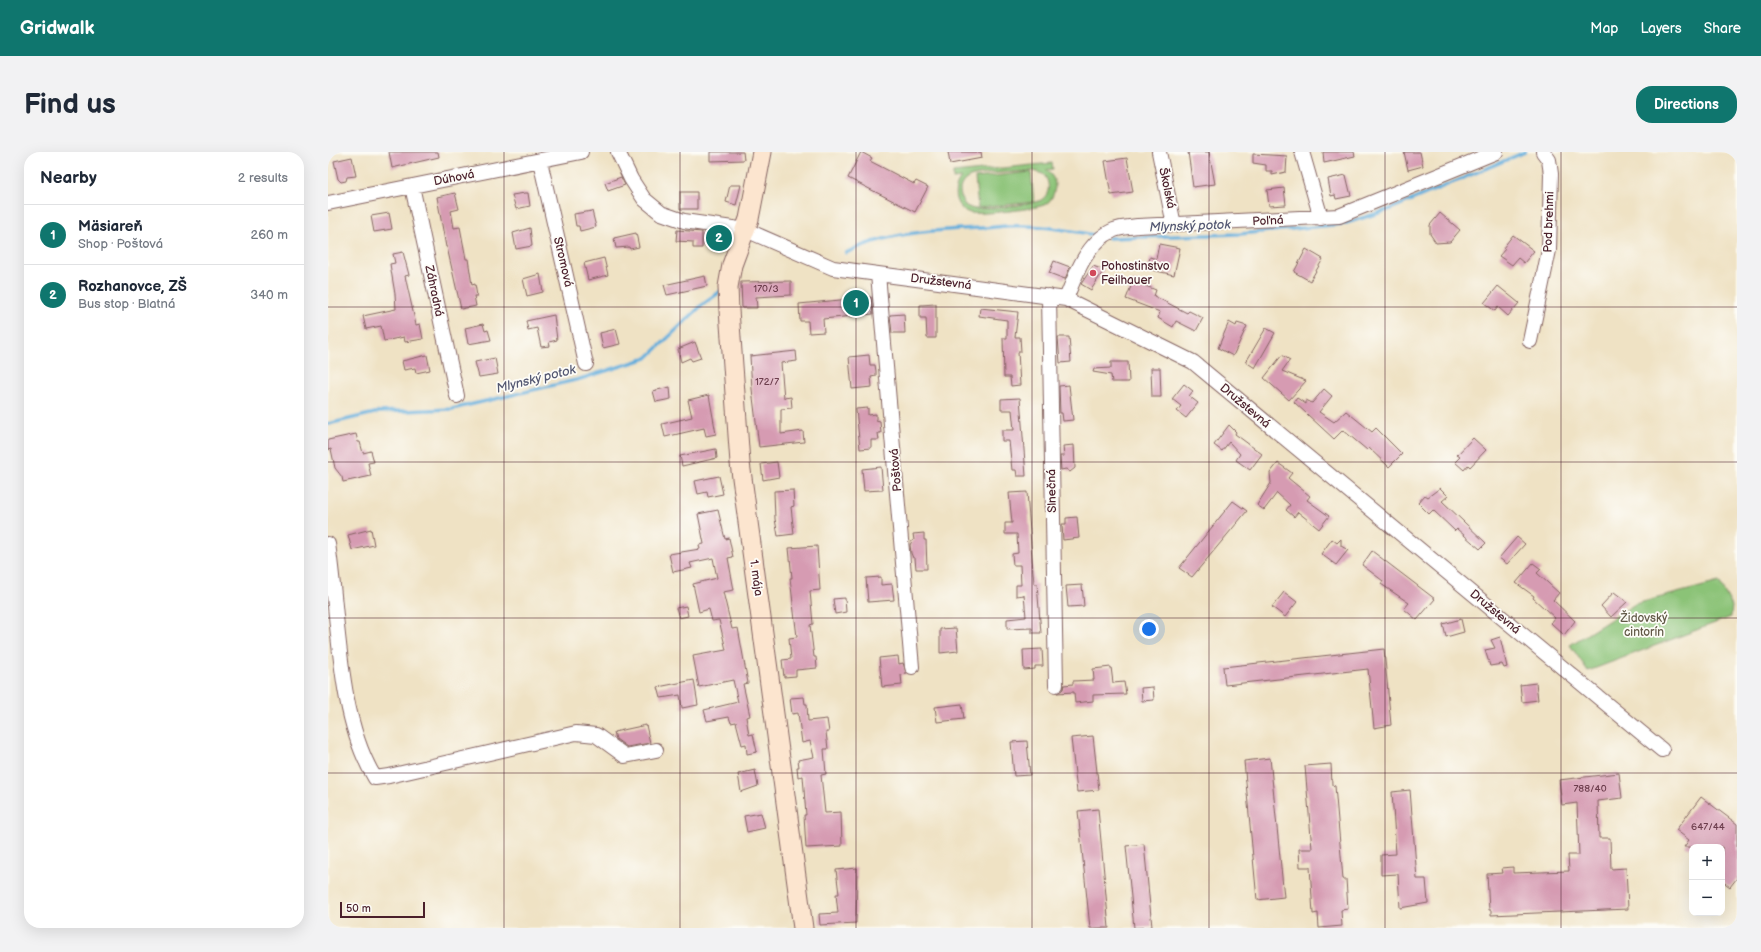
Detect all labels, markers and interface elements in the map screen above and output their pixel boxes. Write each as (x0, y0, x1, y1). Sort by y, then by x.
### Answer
text: Gridwalk (20, 17, 95, 40)
text: Map (1590, 20, 1618, 37)
text: Layers (1640, 20, 1682, 37)
text: Share (1704, 20, 1741, 37)
button: Directions (1636, 86, 1737, 123)
text: Find us (24, 88, 116, 121)
street label: Školská (1155, 166, 1180, 210)
street label: Dúhová (432, 167, 476, 189)
text: Nearby (40, 168, 97, 188)
text: 2 results (238, 170, 288, 186)
street label: Pod brehmi (1540, 191, 1558, 253)
street label: Poľná (1252, 213, 1284, 229)
text: Mäsiareň (78, 217, 143, 236)
water label: Mlynský potok (1149, 217, 1232, 235)
pin: 2 (706, 223, 732, 253)
text: 1 (50, 227, 56, 243)
text: 260 m (250, 227, 288, 243)
street label: Stromová (550, 235, 576, 289)
text: Shop · Poštová (78, 236, 163, 252)
place label: Pohostinstvo Feilhauer (1101, 259, 1170, 288)
street label: Záhradná (421, 263, 447, 318)
marker: Pohostinstvo Feilhauer (1088, 268, 1098, 278)
street label: Družstevná (910, 271, 973, 293)
text: Rozhanovce, ZŠ (78, 277, 187, 296)
house number: 170/3 (753, 283, 779, 295)
text: 2 (49, 287, 57, 303)
text: 340 m (250, 287, 288, 303)
pin: 1 (843, 288, 869, 318)
text: Bus stop · Blatná (78, 296, 175, 312)
water label: Mlynský potok (495, 361, 578, 397)
house number: 172/7 (755, 376, 779, 388)
street label: Družstevná (1217, 381, 1273, 432)
street label: Poštová (887, 448, 905, 492)
street label: Slnečná (1044, 469, 1060, 513)
street label: 1. mája (746, 559, 766, 597)
street label: Družstevná (1467, 587, 1523, 638)
park label: Židovský cintorín (1619, 610, 1668, 640)
your location (1139, 619, 1159, 639)
house number: 788/40 (1573, 783, 1607, 795)
house number: 647/44 (1691, 821, 1725, 833)
map controls (1689, 844, 1725, 916)
button: + (1689, 844, 1725, 880)
button: − (1689, 880, 1725, 916)
scale bar (340, 900, 425, 919)
text: 50 m (346, 902, 371, 915)

